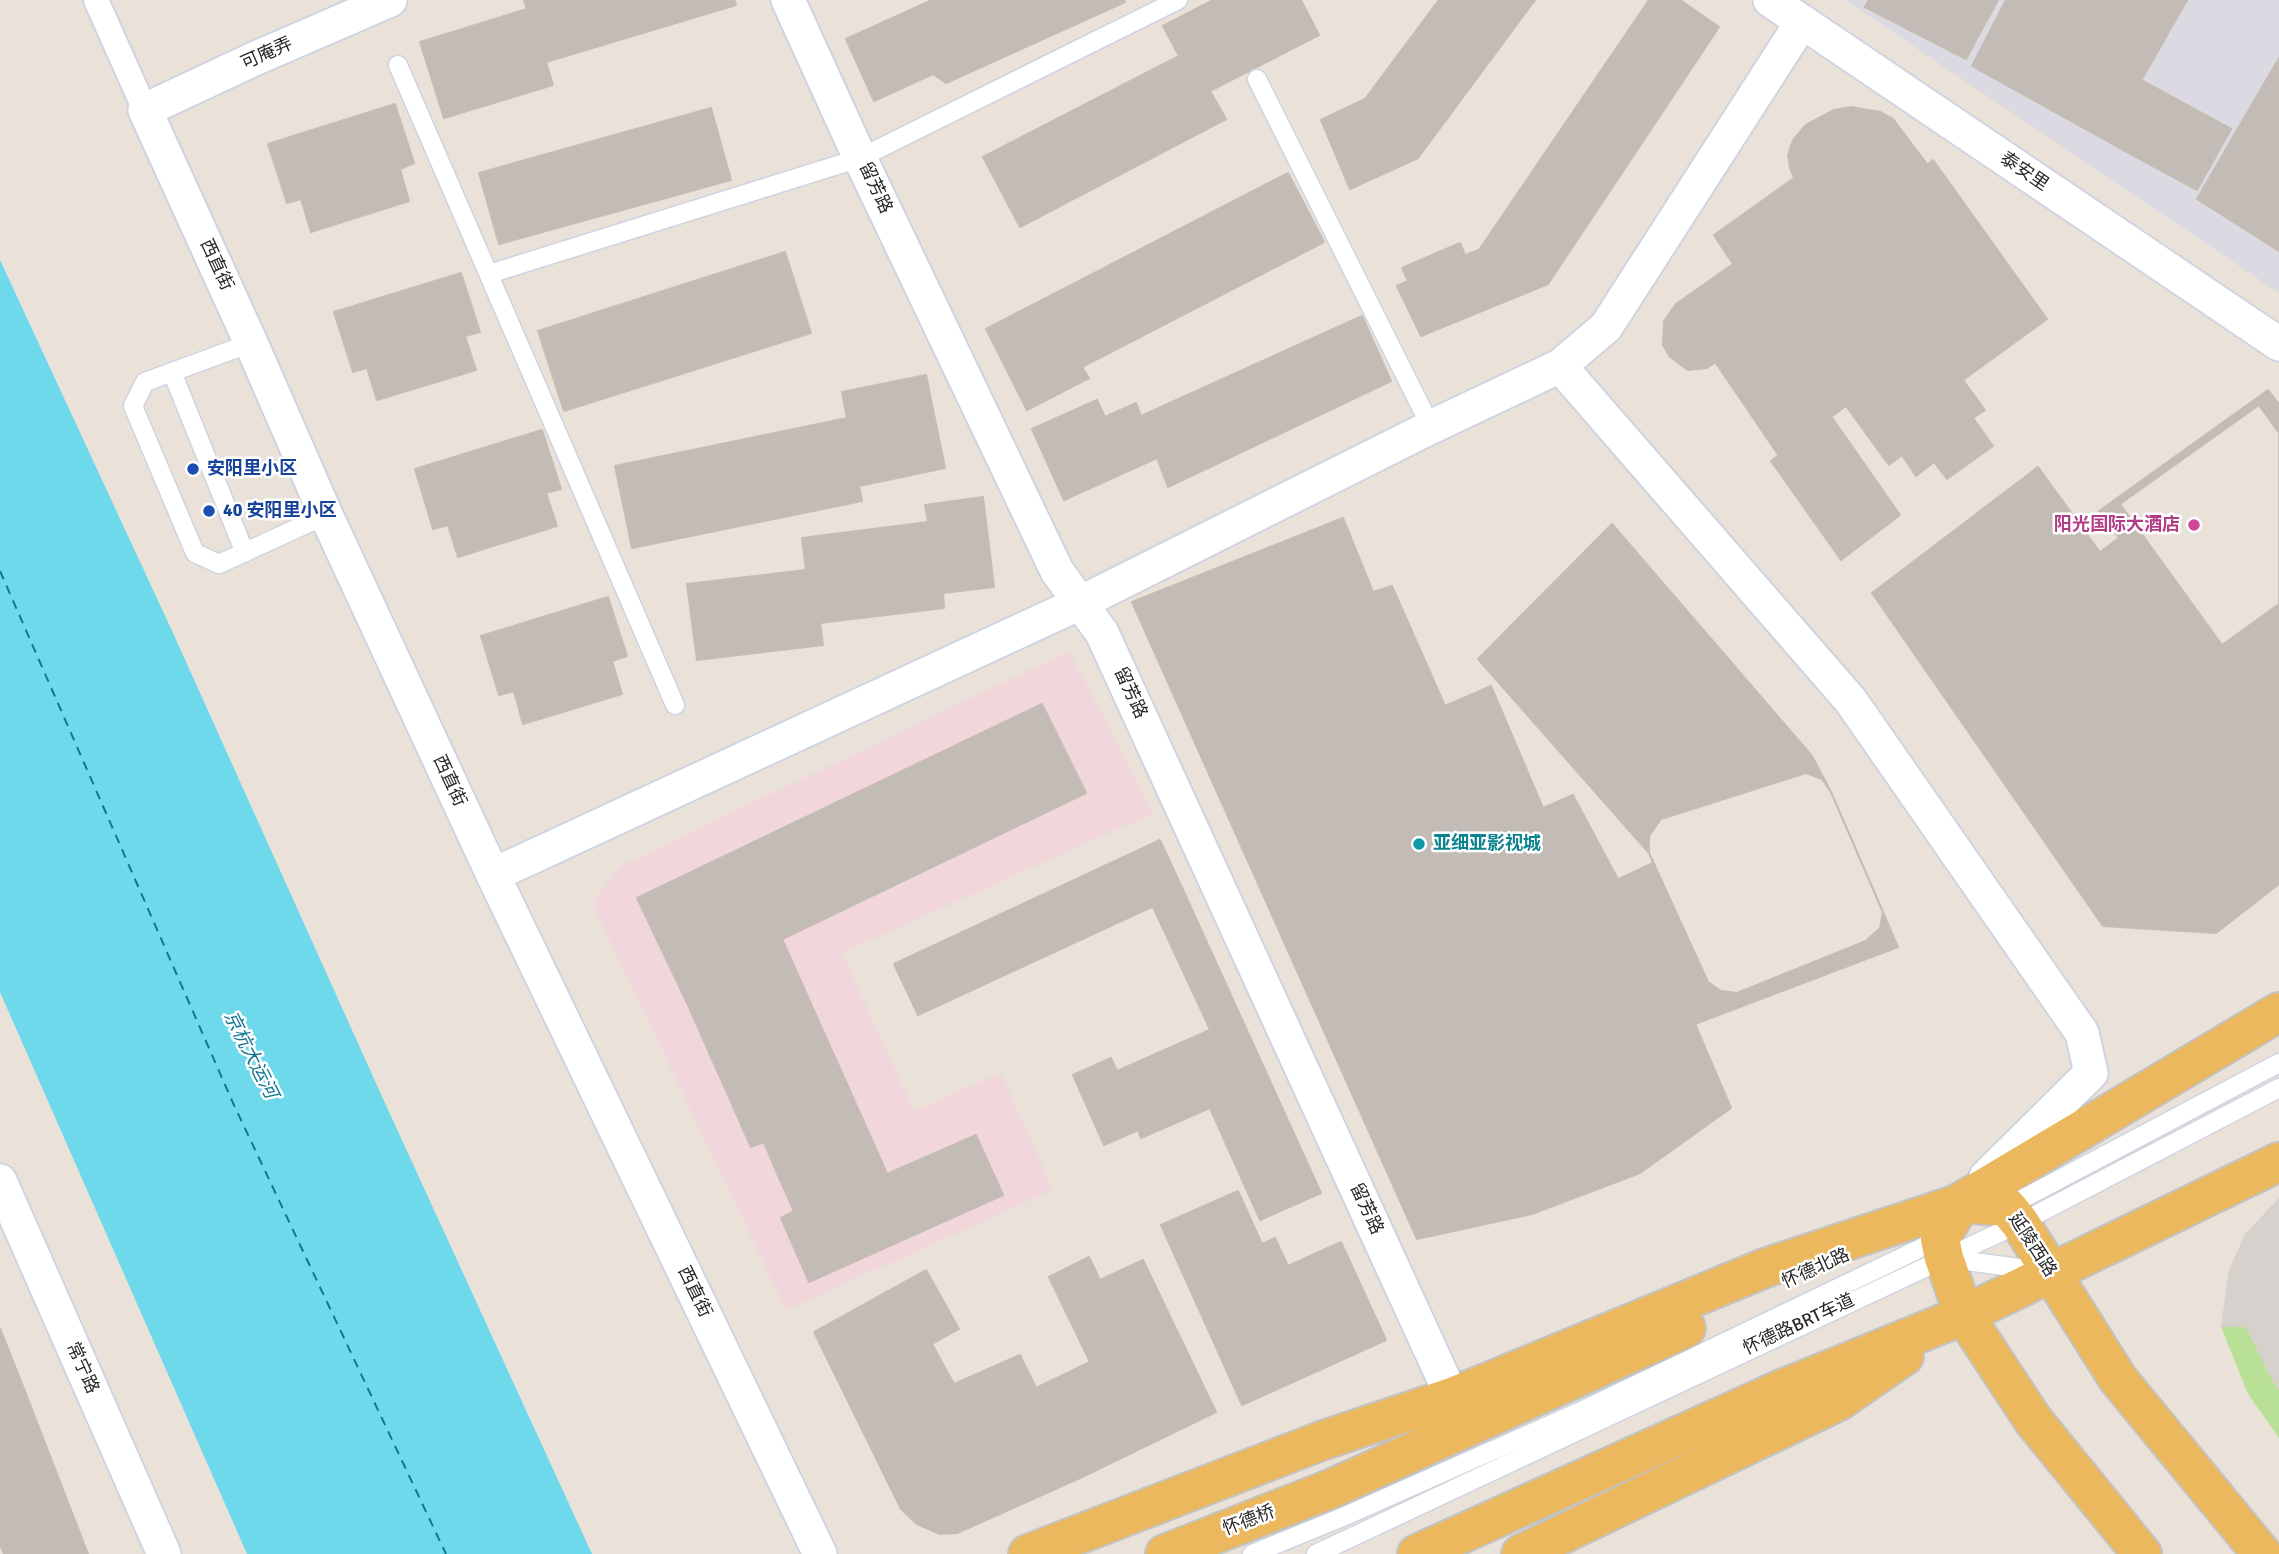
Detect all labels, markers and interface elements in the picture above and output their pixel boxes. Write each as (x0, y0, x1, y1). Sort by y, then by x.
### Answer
street label: 可庵弄 (238, 33, 296, 75)
street label: 泰安里 (1996, 148, 2052, 196)
street label: 留芳路 (854, 159, 896, 217)
street label: 西直街 (195, 236, 237, 294)
place label: 安阳里小区 (207, 458, 297, 480)
marker: 安阳里小区 (185, 461, 201, 477)
place label: 40 安阳里小区 (223, 500, 336, 522)
marker: 40 安阳里小区 (201, 503, 217, 519)
place label: 阳光国际大酒店 (2054, 514, 2180, 536)
marker: 阳光国际大酒店 (2186, 517, 2202, 533)
street label: 留芳路 (1109, 664, 1151, 722)
street label: 西直街 (428, 752, 470, 810)
place label: 亚细亚影视城 (1433, 833, 1541, 855)
marker: 亚细亚影视城 (1411, 836, 1427, 852)
water label: 京杭大运河 (218, 1008, 282, 1102)
street label: 留芳路 (1345, 1180, 1387, 1238)
street label: 延陵西路 (2003, 1209, 2061, 1281)
street label: 怀德北路 (1779, 1244, 1853, 1294)
street label: 西直街 (672, 1263, 716, 1321)
street label: 怀德路BRT车道 (1740, 1290, 1858, 1360)
street label: 常宁路 (61, 1339, 103, 1397)
street label: 怀德桥 (1220, 1501, 1278, 1541)

